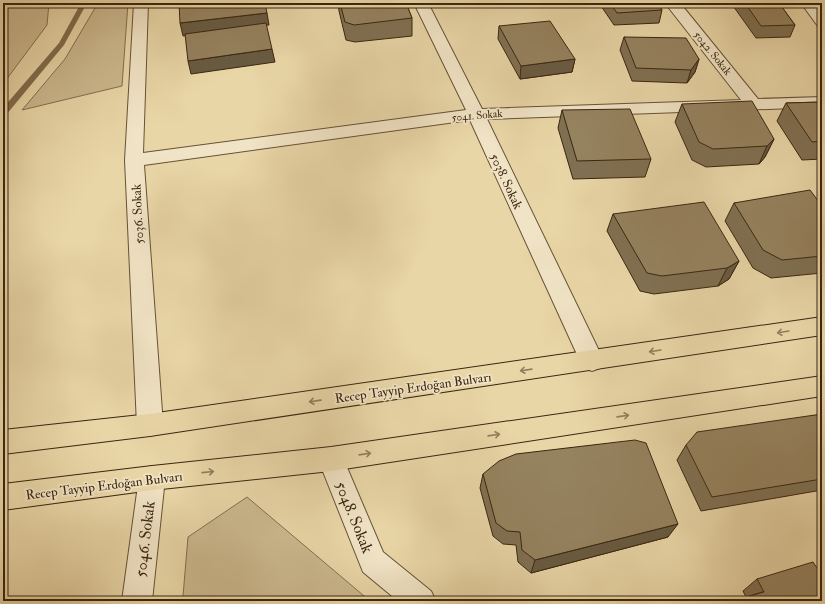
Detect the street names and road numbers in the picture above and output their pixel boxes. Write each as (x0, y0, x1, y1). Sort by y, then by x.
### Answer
street label: 5042. Sokak (691, 29, 735, 78)
street label: 5041. Sokak (451, 107, 504, 124)
street label: 5038. Sokak (486, 151, 526, 213)
street label: 5036. Sokak (128, 183, 148, 244)
street label: Recep Tayyip Erdoğan Bulvarı (334, 369, 493, 408)
street label: Recep Tayyip Erdoğan Bulvarı (25, 468, 184, 505)
street label: 5048. Sokak (331, 478, 378, 557)
street label: 5046. Sokak (130, 500, 160, 578)

